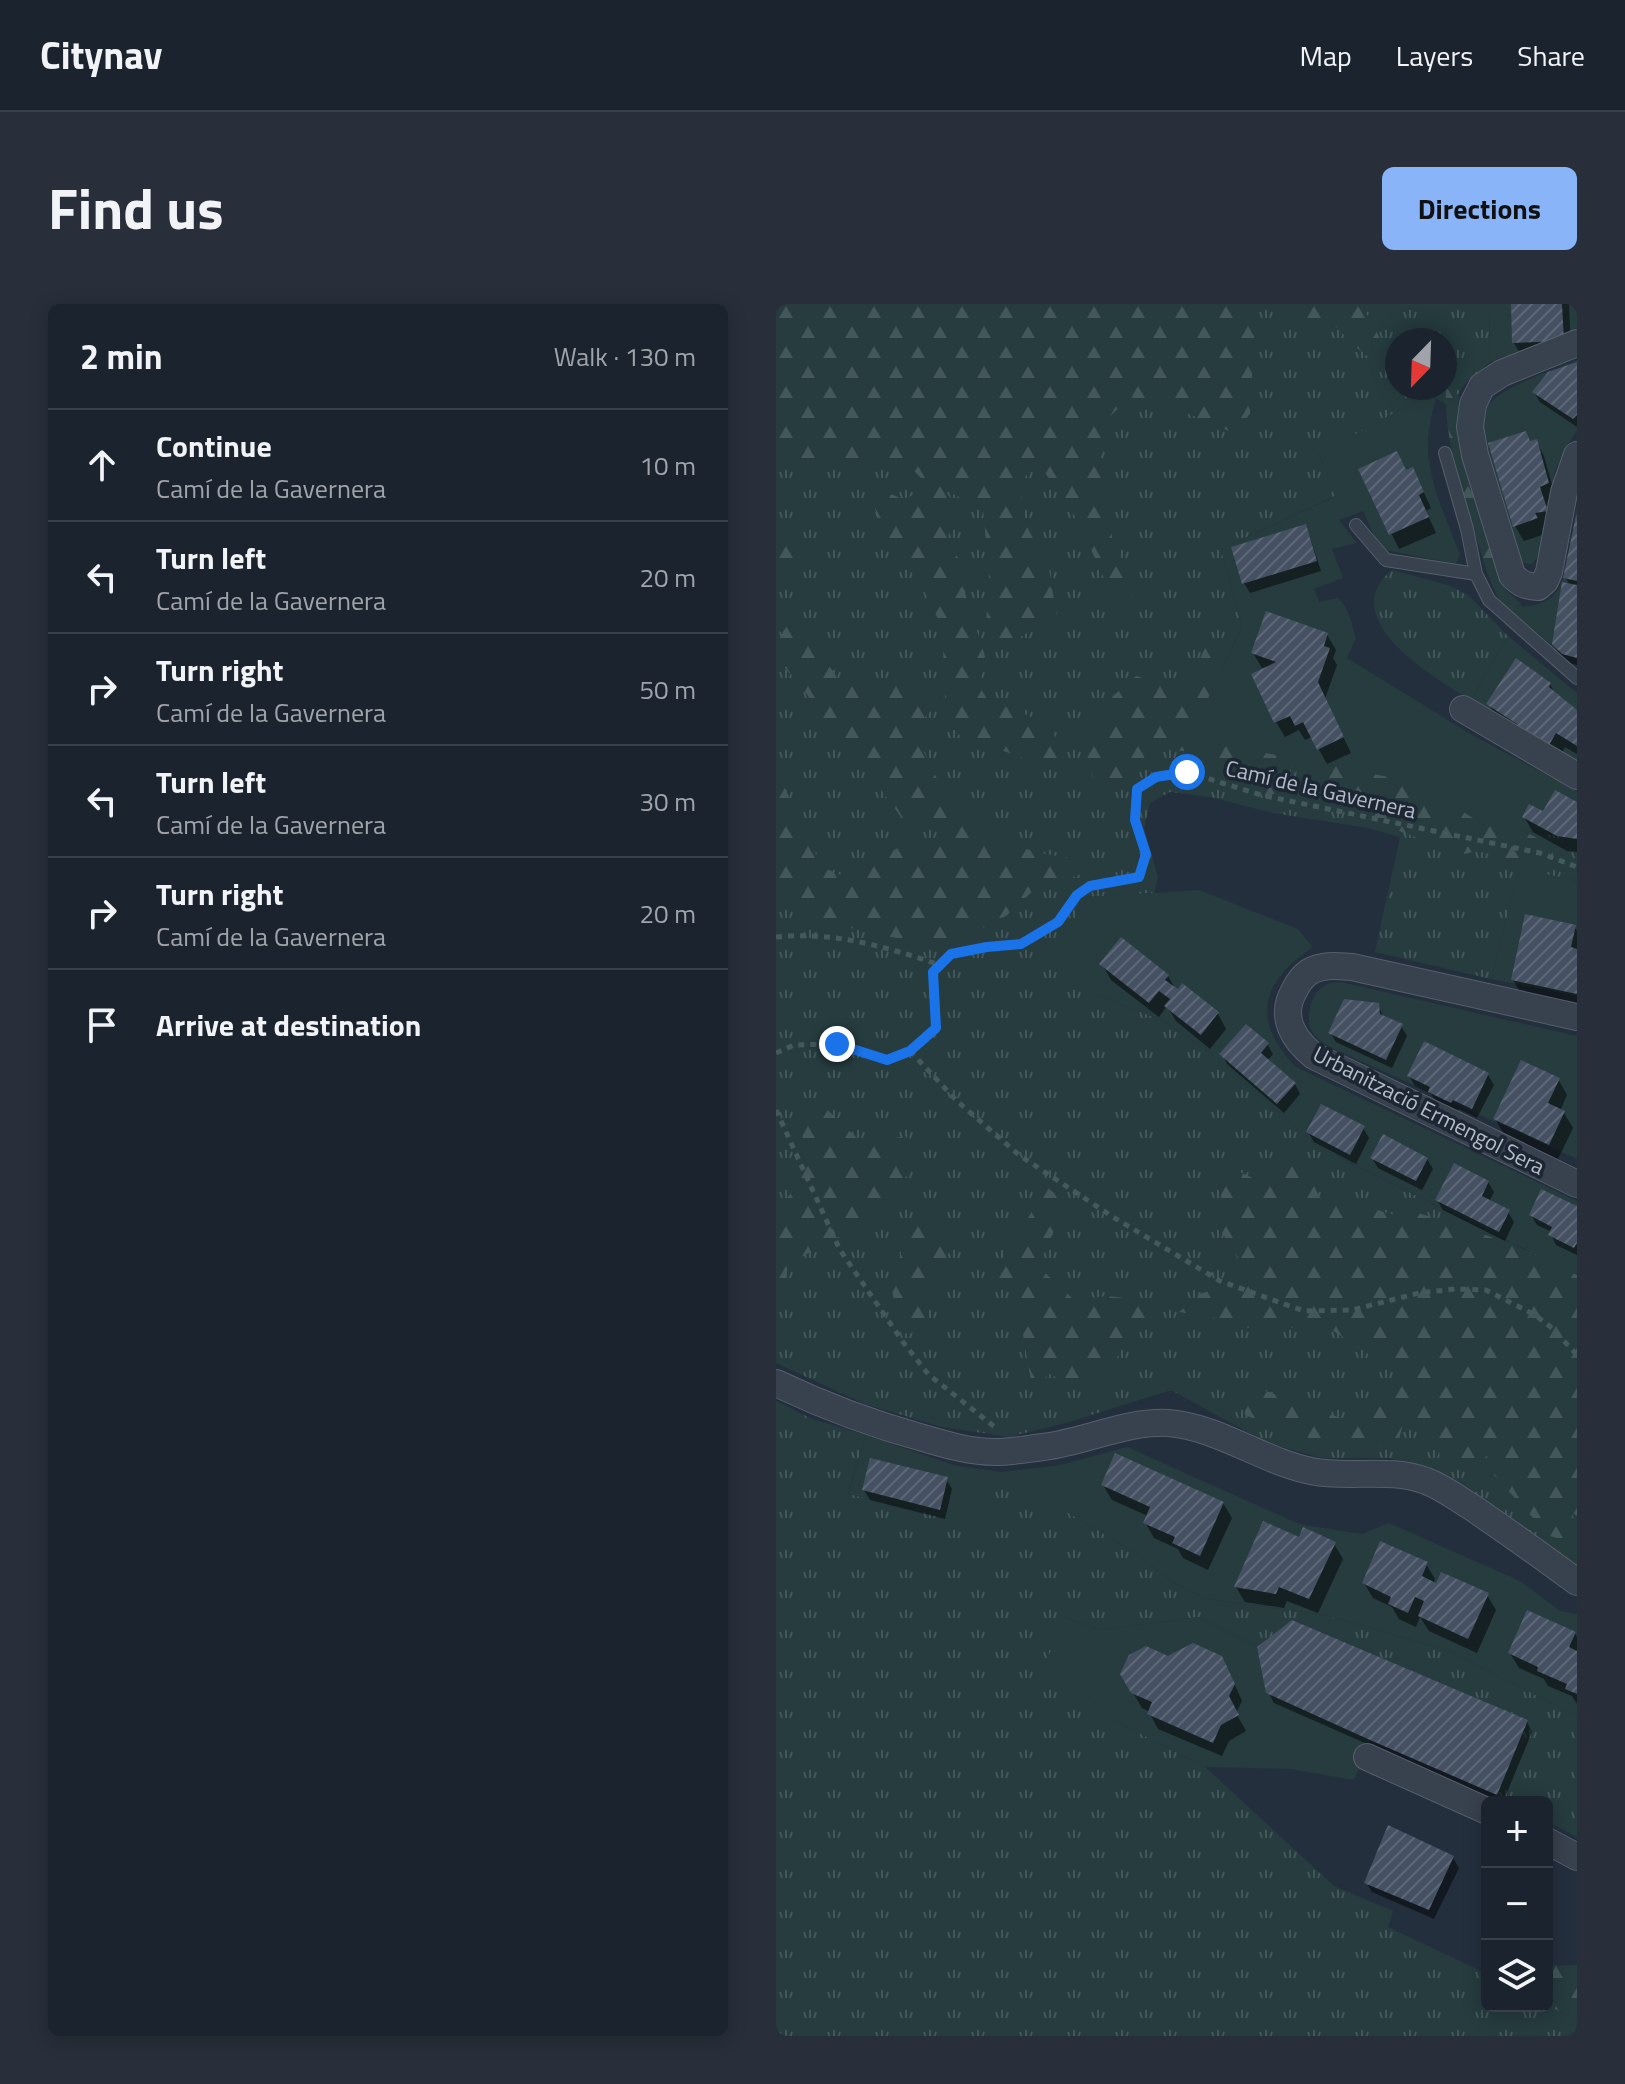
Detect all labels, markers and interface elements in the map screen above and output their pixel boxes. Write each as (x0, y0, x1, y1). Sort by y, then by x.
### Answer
text: Citynav (40, 26, 162, 84)
text: Map (1299, 34, 1352, 77)
text: Layers (1396, 34, 1473, 77)
text: Share (1517, 34, 1585, 77)
text: Find us (48, 166, 224, 251)
button: Directions (1382, 167, 1577, 250)
north arrow (1385, 328, 1457, 400)
text: 2 min (80, 330, 163, 382)
text: Walk · 130 m (554, 337, 696, 376)
text: Continue (156, 423, 272, 469)
icon: ahead (80, 443, 124, 487)
text: 10 m (639, 446, 696, 485)
text: Camí de la Gavernera (156, 469, 386, 508)
text: Turn left (156, 535, 266, 581)
icon: left (80, 555, 124, 599)
text: 20 m (639, 558, 696, 597)
text: Camí de la Gavernera (156, 581, 386, 620)
text: Turn right (156, 647, 284, 693)
icon: right (80, 667, 124, 711)
text: 50 m (639, 670, 696, 709)
text: Camí de la Gavernera (156, 693, 386, 732)
street label: Camí de la Gavernera (1222, 751, 1420, 827)
route start (1169, 754, 1205, 790)
text: Turn left (156, 759, 266, 805)
icon: left (80, 779, 124, 823)
text: 30 m (639, 782, 696, 821)
text: Camí de la Gavernera (156, 805, 386, 844)
text: Turn right (156, 871, 284, 917)
icon: right (80, 891, 124, 935)
text: 20 m (639, 894, 696, 933)
text: Camí de la Gavernera (156, 917, 386, 956)
text: Arrive at destination (156, 1002, 421, 1048)
icon: arrive (80, 1003, 124, 1047)
route end (819, 1026, 855, 1062)
street label: Urbanització Ermengol Sera (1307, 1037, 1551, 1183)
map controls (1481, 1796, 1553, 2012)
button: + (1481, 1796, 1553, 1868)
button: − (1481, 1868, 1553, 1940)
button: layers (1481, 1940, 1553, 2012)

